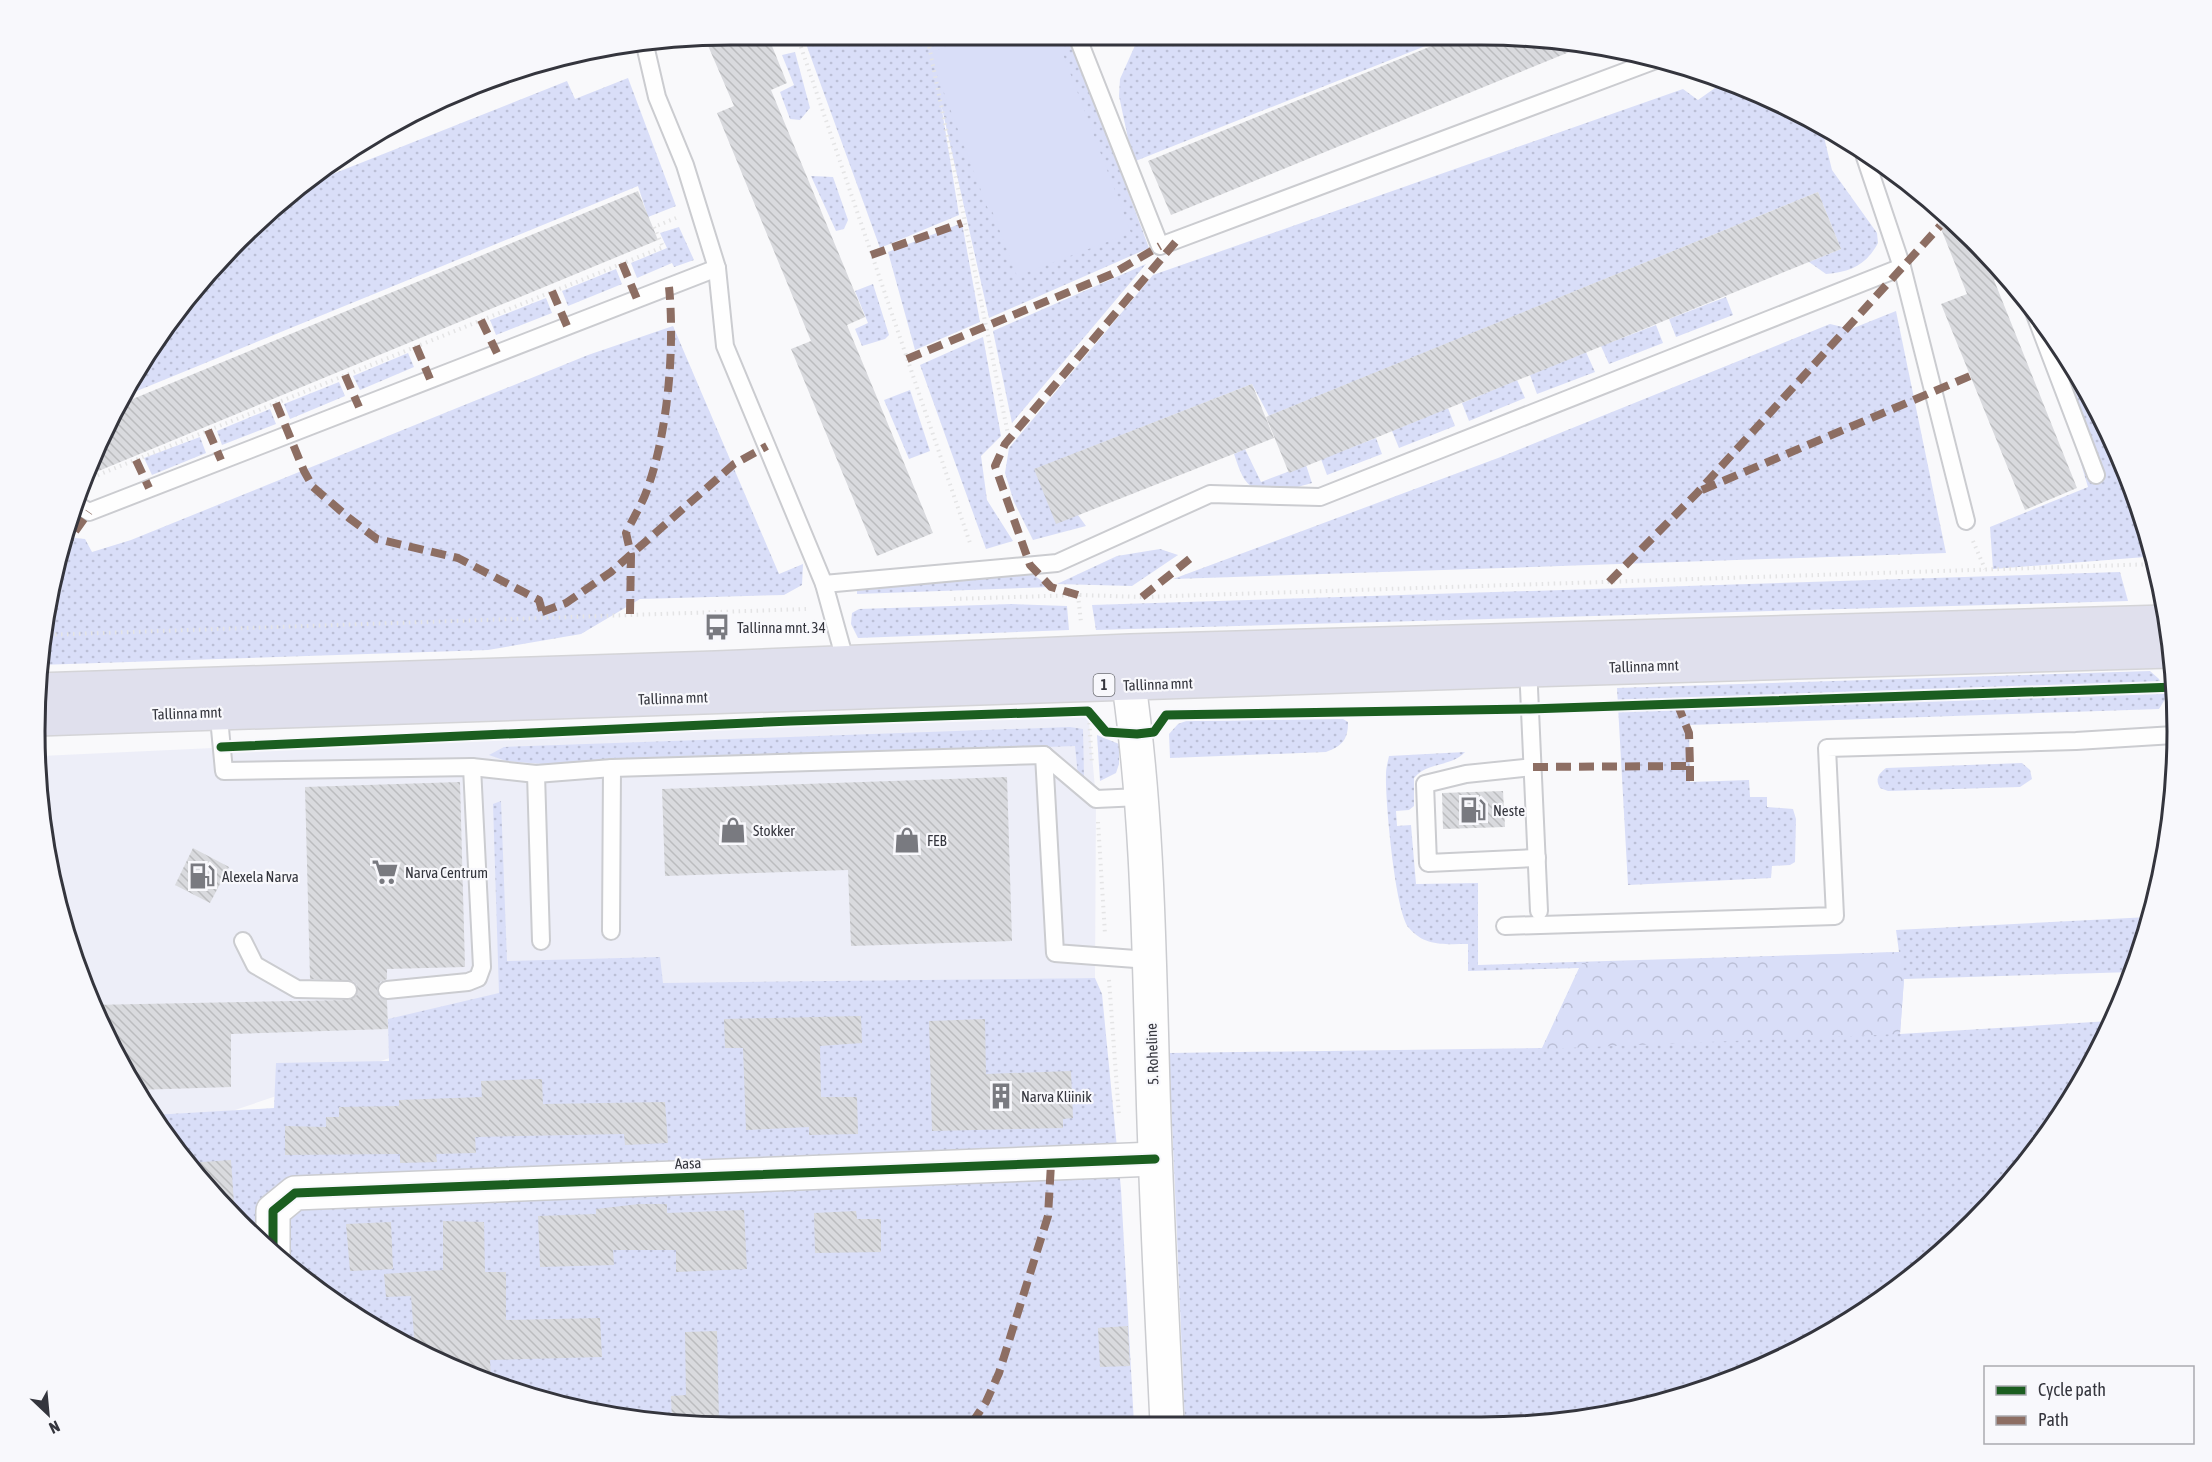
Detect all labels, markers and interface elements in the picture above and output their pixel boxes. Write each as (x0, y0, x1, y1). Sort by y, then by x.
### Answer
bus stop icon: Tallinna mnt. 34 (702, 612, 732, 642)
place label: Tallinna mnt. 34 (737, 619, 826, 636)
street label: Tallinna mnt (1609, 656, 1679, 676)
road number: 1 (1094, 674, 1114, 696)
street label: Tallinna mnt (1123, 674, 1193, 694)
street label: Tallinna mnt (638, 688, 708, 708)
street label: Tallinna mnt (152, 703, 222, 723)
fuel station icon: Neste (1458, 795, 1488, 825)
place label: Neste (1493, 802, 1525, 819)
shop icon: Stokker (718, 815, 748, 845)
place label: Stokker (753, 822, 795, 839)
shop icon: FEB (892, 825, 922, 855)
place label: FEB (927, 832, 947, 849)
supermarket icon: Narva Centrum (370, 857, 400, 887)
fuel station icon: Alexela Narva (187, 861, 217, 891)
place label: Narva Centrum (405, 864, 488, 881)
place label: Alexela Narva (222, 868, 299, 885)
street label: 5. Roheline (1142, 1023, 1162, 1085)
building icon: Narva Kliinik (986, 1081, 1016, 1111)
place label: Narva Kliinik (1021, 1088, 1092, 1105)
street label: Aasa (674, 1154, 702, 1172)
legend (1984, 1366, 2194, 1444)
text: Cycle path (2038, 1379, 2106, 1400)
north arrow (18, 1384, 78, 1444)
text: Path (2038, 1409, 2069, 1430)
text: N (46, 1417, 63, 1438)

